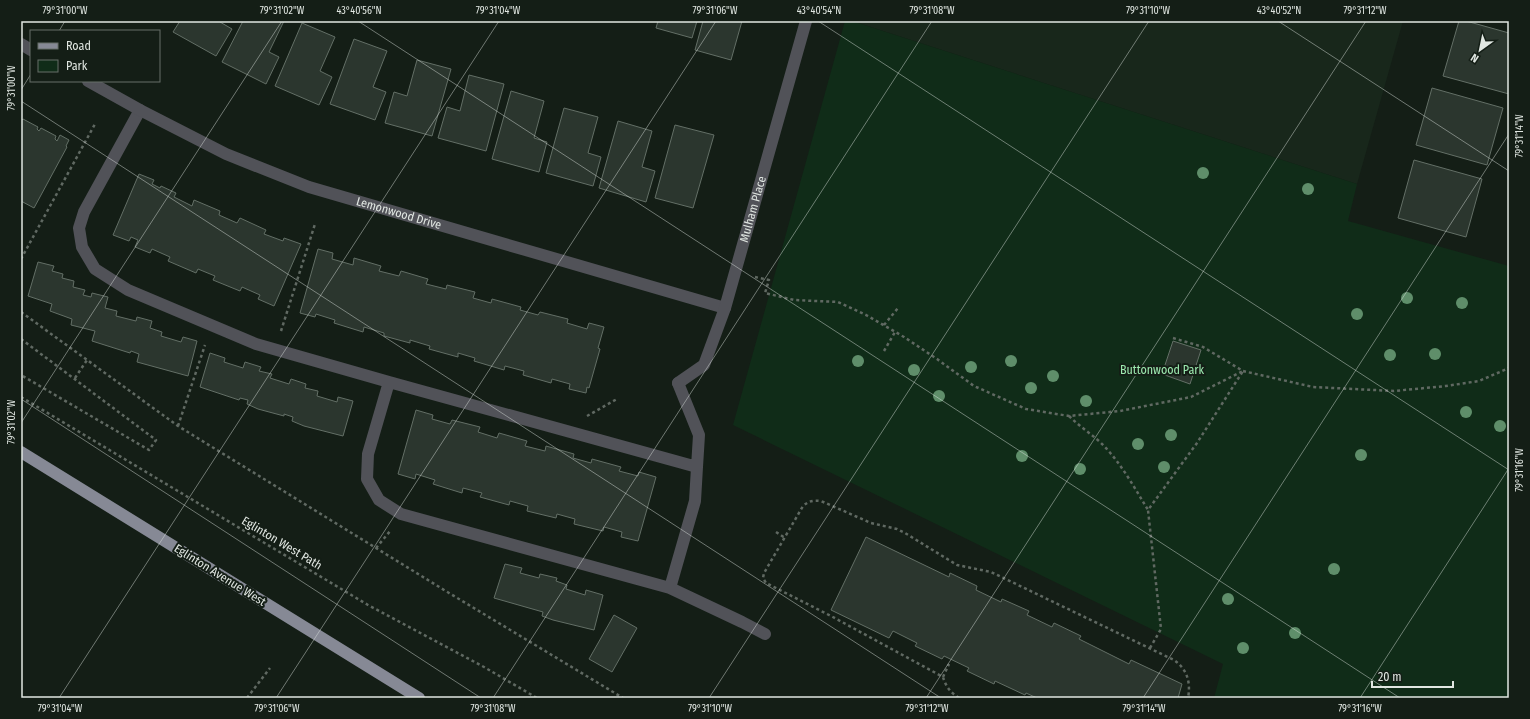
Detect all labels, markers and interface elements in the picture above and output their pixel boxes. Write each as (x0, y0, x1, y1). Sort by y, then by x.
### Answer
text: 79°31'00"W (42, 5, 88, 17)
text: 79°31'02"W (260, 5, 305, 17)
text: 43°40'56"N (336, 5, 382, 17)
text: 79°31'04"W (476, 5, 521, 17)
text: 79°31'06"W (693, 5, 738, 17)
text: 43°40'54"N (797, 5, 841, 17)
text: 79°31'08"W (910, 5, 955, 17)
text: 79°31'10"W (1126, 5, 1170, 17)
text: 43°40'52"N (1257, 5, 1301, 17)
text: 79°31'12"W (1343, 5, 1387, 17)
legend (30, 30, 160, 82)
north arrow (1460, 30, 1500, 70)
text: Road (66, 39, 91, 53)
text: N (1469, 51, 1481, 65)
text: Park (66, 59, 88, 73)
text: 79°31'00"W (6, 65, 18, 111)
text: 79°31'14"W (1514, 114, 1526, 158)
street label: Mulham Place (737, 174, 769, 244)
street label: Lemonwood Drive (355, 194, 443, 232)
park label: Buttonwood Park (1120, 363, 1204, 377)
text: 79°31'02"W (6, 399, 18, 444)
text: 79°31'16"W (1514, 448, 1526, 492)
street label: Eglinton West Path (239, 514, 325, 572)
street label: Eglinton Avenue West (172, 541, 268, 609)
scale bar (1372, 663, 1453, 689)
text: 20 m (1378, 670, 1402, 684)
text: 79°31'04"W (38, 703, 83, 715)
text: 79°31'06"W (255, 703, 300, 715)
text: 79°31'08"W (471, 703, 516, 715)
text: 79°31'10"W (688, 703, 732, 715)
text: 79°31'12"W (905, 703, 949, 715)
text: 79°31'14"W (1122, 703, 1166, 715)
text: 79°31'16"W (1338, 703, 1382, 715)

